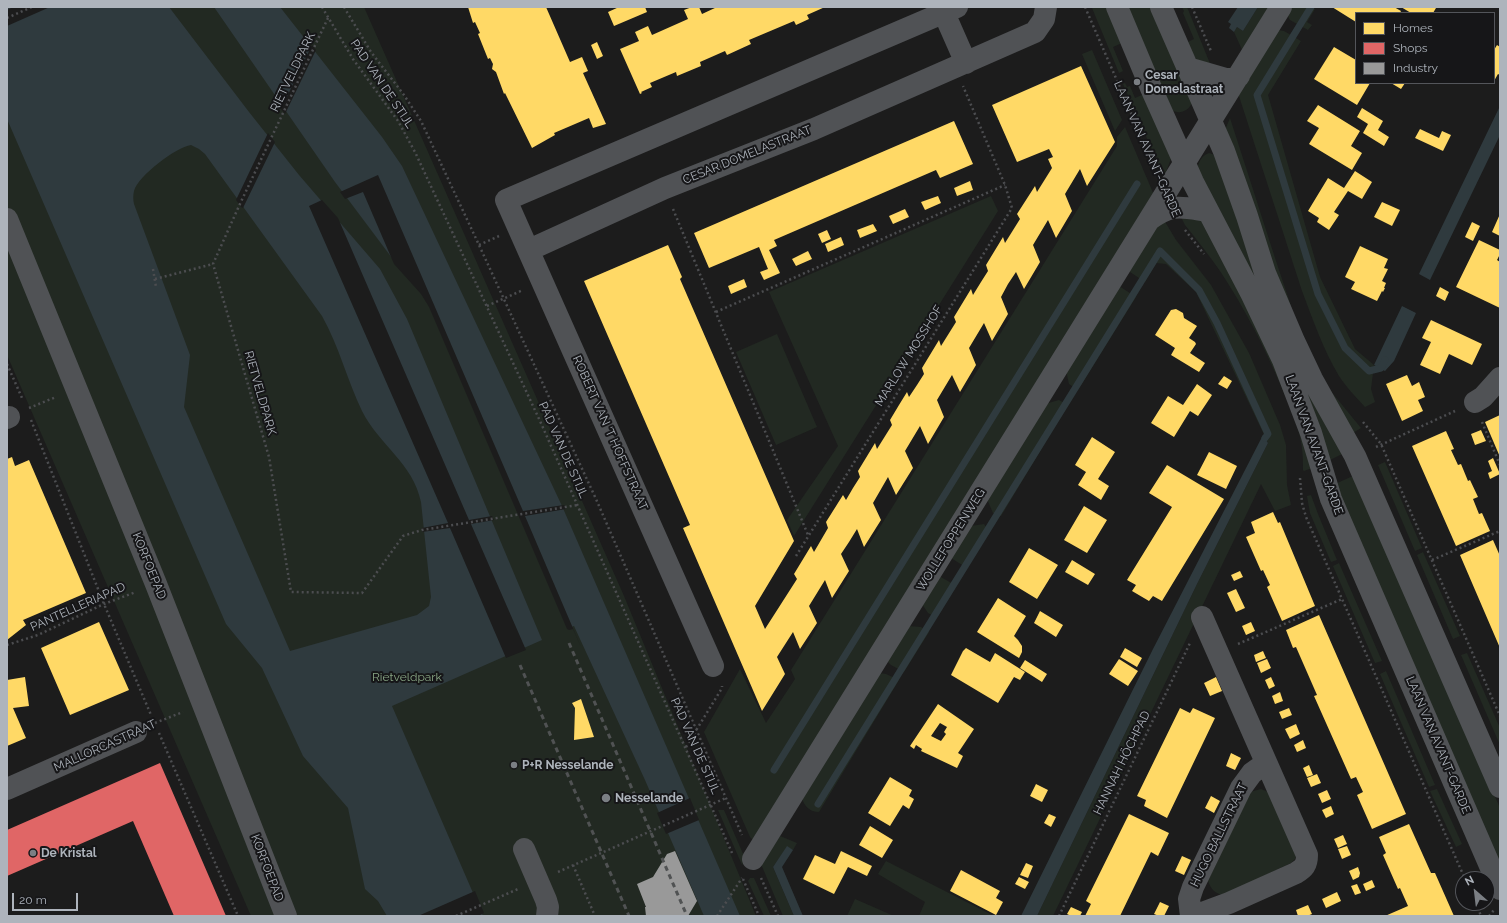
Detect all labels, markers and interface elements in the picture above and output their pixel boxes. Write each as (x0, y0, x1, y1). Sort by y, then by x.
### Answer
legend (1355, 12, 1495, 84)
text: Homes (1393, 21, 1433, 35)
street label: RIETVELDPARK (267, 30, 319, 114)
street label: PAD VAN DE STIJL (347, 37, 417, 131)
text: Shops (1393, 41, 1428, 55)
text: Industry (1393, 61, 1438, 75)
place label: Cesar Domelastraat (1145, 68, 1223, 96)
marker: Cesar Domelastraat (1132, 77, 1142, 87)
street label: LAAN VAN AVANT-GARDE (1110, 79, 1184, 219)
street label: CESAR DOMELASTRAAT (681, 123, 813, 187)
street label: MARLOW MOSSHOF (872, 303, 946, 409)
street label: RIETVELDPARK (241, 349, 279, 437)
street label: ROBERT VAN 'T HOFFSTRAAT (569, 353, 651, 513)
street label: LAAN VAN AVANT-GARDE (1282, 373, 1346, 517)
street label: PAD VAN DE STIJL (535, 400, 591, 500)
street label: WOLLEFOPPENWEG (914, 486, 988, 594)
street label: KORFOEPAD (129, 530, 169, 602)
street label: PANTELLERIAPAD (28, 580, 128, 634)
park label: Rietveldpark (372, 670, 442, 684)
street label: LAAN VAN AVANT-GARDE (1403, 674, 1473, 816)
street label: PAD VAN DE STIJL (667, 696, 723, 796)
street label: HANNAH HÖCHPAD (1091, 709, 1153, 817)
street label: MALLORCASTRAAT (52, 717, 158, 775)
place label: P+R Nesselande (522, 758, 614, 772)
marker: P+R Nesselande (509, 760, 519, 770)
street label: HUGO BALLSTRAAT (1188, 781, 1250, 889)
place label: Nesselande (615, 791, 683, 805)
marker: Nesselande (600, 792, 612, 804)
street label: KORFOEPAD (248, 832, 286, 904)
place label: De Kristal (41, 846, 97, 860)
marker: De Kristal (28, 848, 38, 858)
north arrow (1455, 871, 1495, 911)
text: N (1463, 873, 1476, 889)
scale bar (14, 885, 80, 911)
text: 20 m (19, 893, 47, 907)

